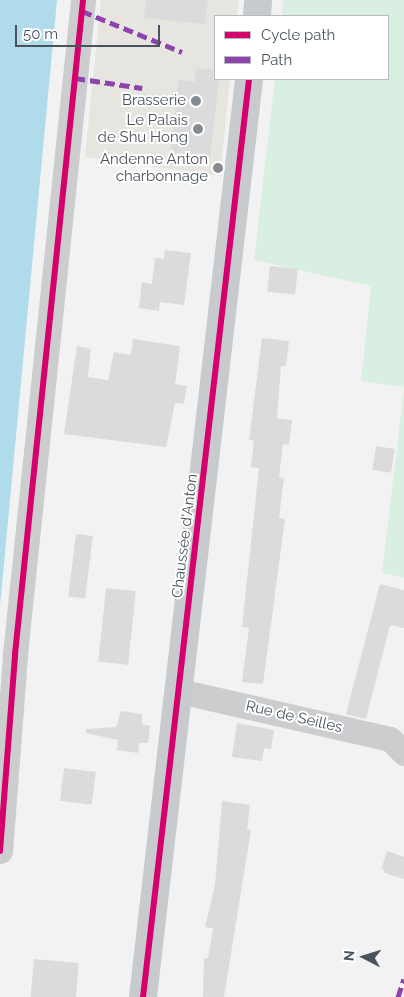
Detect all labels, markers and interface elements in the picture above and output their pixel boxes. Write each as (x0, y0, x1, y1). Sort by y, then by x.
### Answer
scale bar (18, 15, 162, 47)
legend (214, 15, 389, 80)
text: 50 m (23, 25, 58, 43)
text: Cycle path (261, 26, 335, 44)
text: Path (261, 51, 292, 69)
place label: Brasserie (122, 92, 186, 110)
marker: Brasserie (190, 95, 202, 107)
place label: Le Palais de Shu Hong (98, 111, 188, 146)
marker: Le Palais de Shu Hong (192, 123, 204, 135)
place label: Andenne Anton charbonnage (99, 150, 208, 185)
marker: Andenne Anton charbonnage (212, 162, 224, 174)
street label: Chaussée d'Anton (168, 473, 202, 599)
street label: Rue de Seilles (244, 697, 344, 737)
north arrow (339, 932, 389, 982)
text: N (341, 950, 357, 962)

